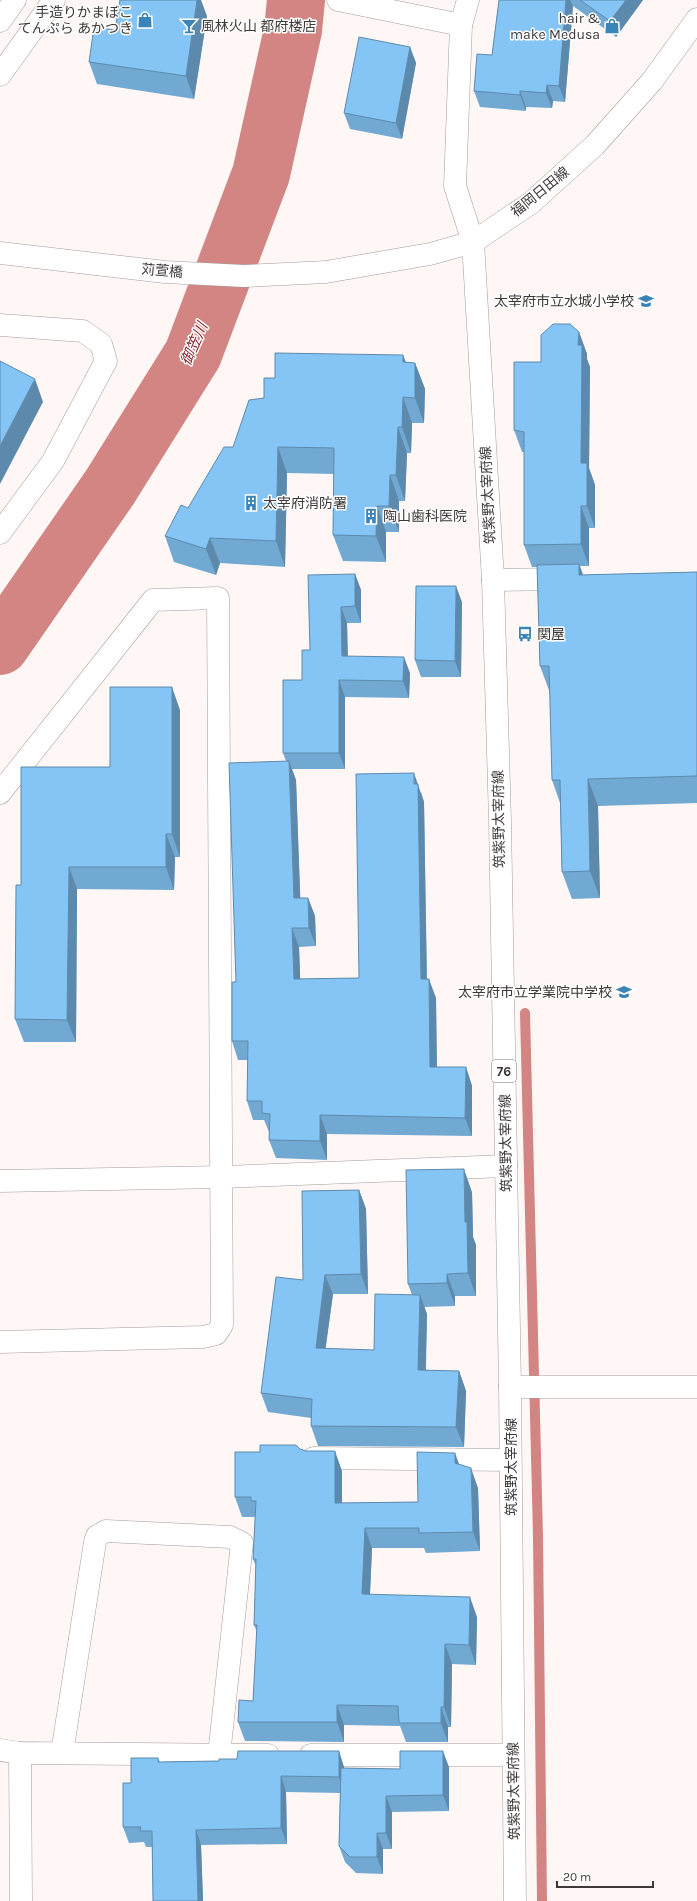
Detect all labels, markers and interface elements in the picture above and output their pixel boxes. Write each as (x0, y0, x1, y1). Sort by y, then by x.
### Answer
place label: 手造りかまぼこ てんぷら あかつき (18, 4, 133, 37)
place label: hair & make Medusa (510, 10, 600, 43)
shop icon: 手造りかまぼこ てんぷら あかつき (136, 11, 154, 29)
bar icon: 風林火山 都府楼店 (180, 17, 198, 35)
shop icon: hair & make Medusa (603, 17, 621, 35)
place label: 風林火山 都府楼店 (201, 18, 316, 35)
street label: 福岡日田線 (507, 163, 573, 221)
street label: 苅萱橋 (140, 261, 184, 281)
school or university icon: 太宰府市立水城小学校 (637, 292, 655, 310)
place label: 太宰府市立水城小学校 (494, 293, 634, 310)
water label: 御笠川 (177, 318, 212, 368)
street label: 筑紫野太宰府線 (477, 446, 499, 544)
building icon: 太宰府消防署 (242, 494, 260, 512)
place label: 太宰府消防署 (263, 495, 347, 512)
building icon: 陶山歯科医院 (362, 507, 380, 525)
place label: 陶山歯科医院 (383, 508, 467, 525)
bus stop icon: 関屋 (516, 625, 534, 643)
place label: 関屋 (537, 626, 565, 643)
street label: 筑紫野太宰府線 (490, 770, 508, 868)
school or university icon: 太宰府市立学業院中学校 (615, 983, 633, 1001)
place label: 太宰府市立学業院中学校 (458, 984, 612, 1001)
road number: 76 (492, 1060, 516, 1082)
street label: 筑紫野太宰府線 (497, 1094, 515, 1192)
street label: 筑紫野太宰府線 (503, 1418, 520, 1516)
street label: 筑紫野太宰府線 (505, 1742, 523, 1840)
scale bar (557, 1863, 653, 1889)
text: 20 m (563, 1870, 591, 1884)

